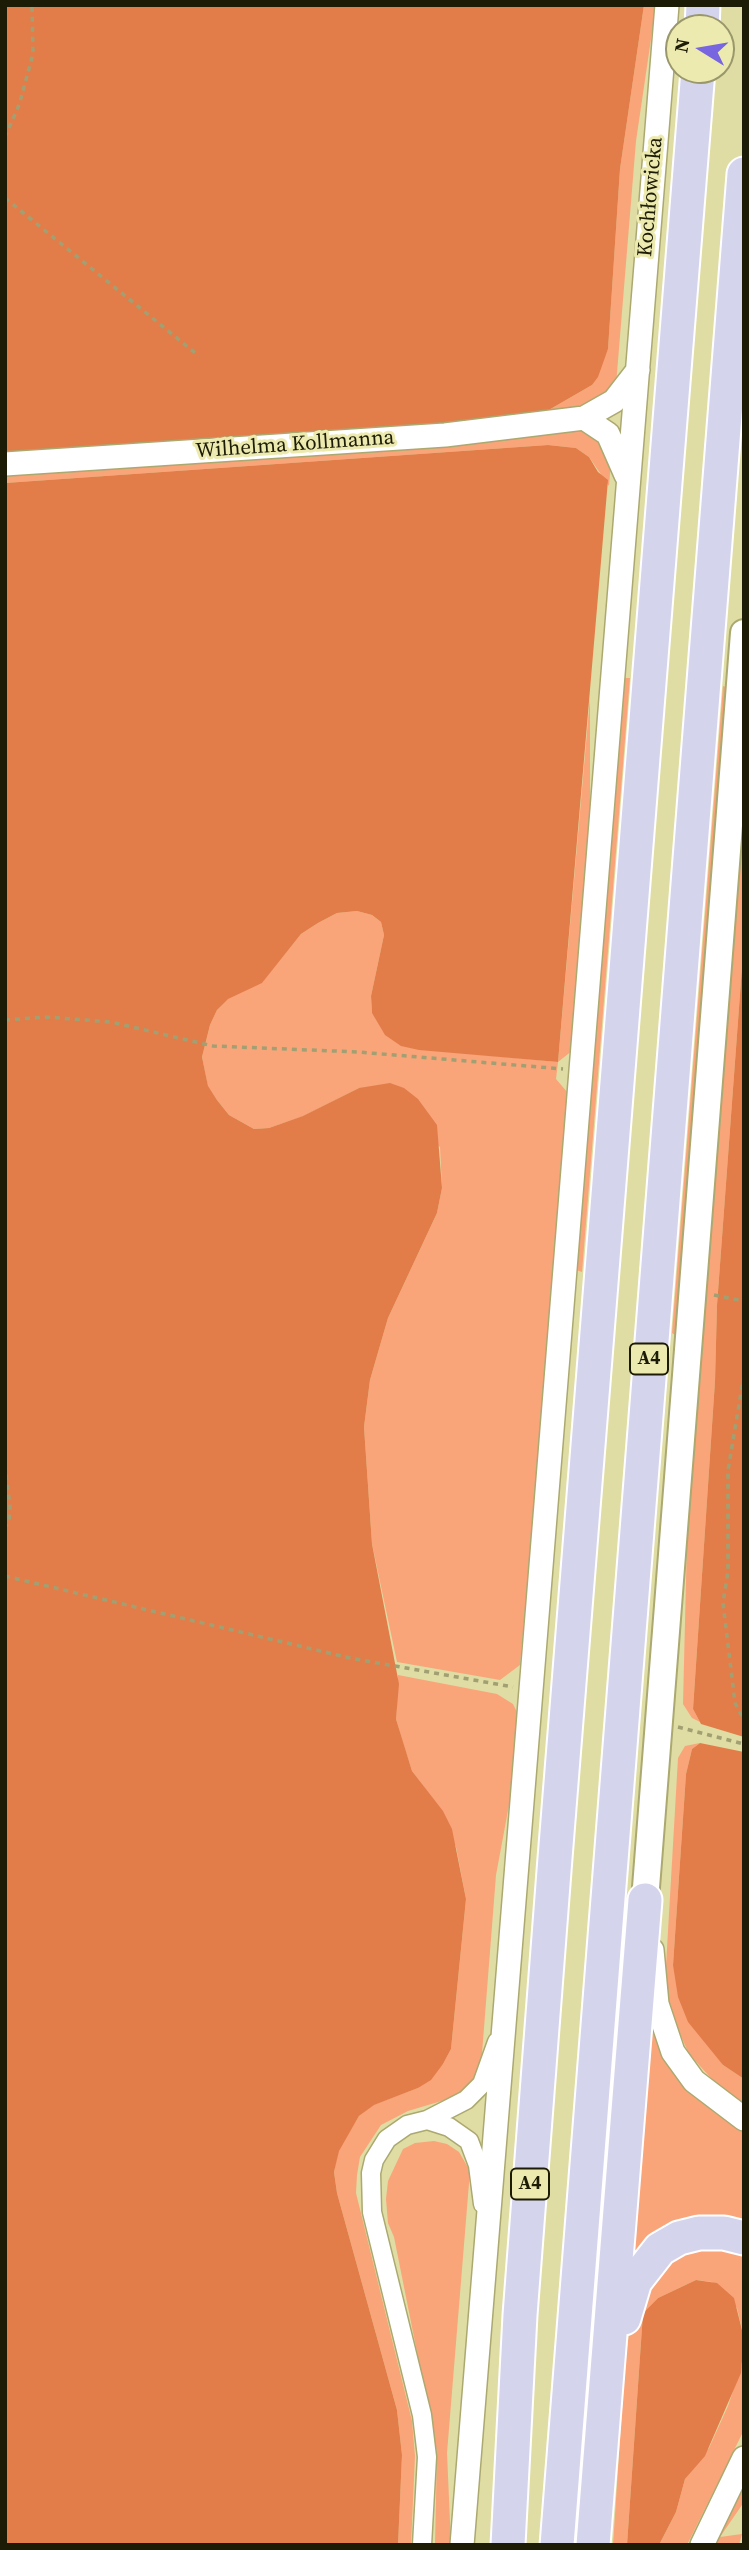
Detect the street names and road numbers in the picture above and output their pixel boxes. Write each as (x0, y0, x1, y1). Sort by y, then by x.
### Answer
street label: Kochłowicka (633, 136, 669, 258)
street label: Wilhelma Kollmanna (195, 425, 395, 465)
road number: A4 (630, 1344, 668, 1374)
road number: A4 (511, 2168, 549, 2200)

